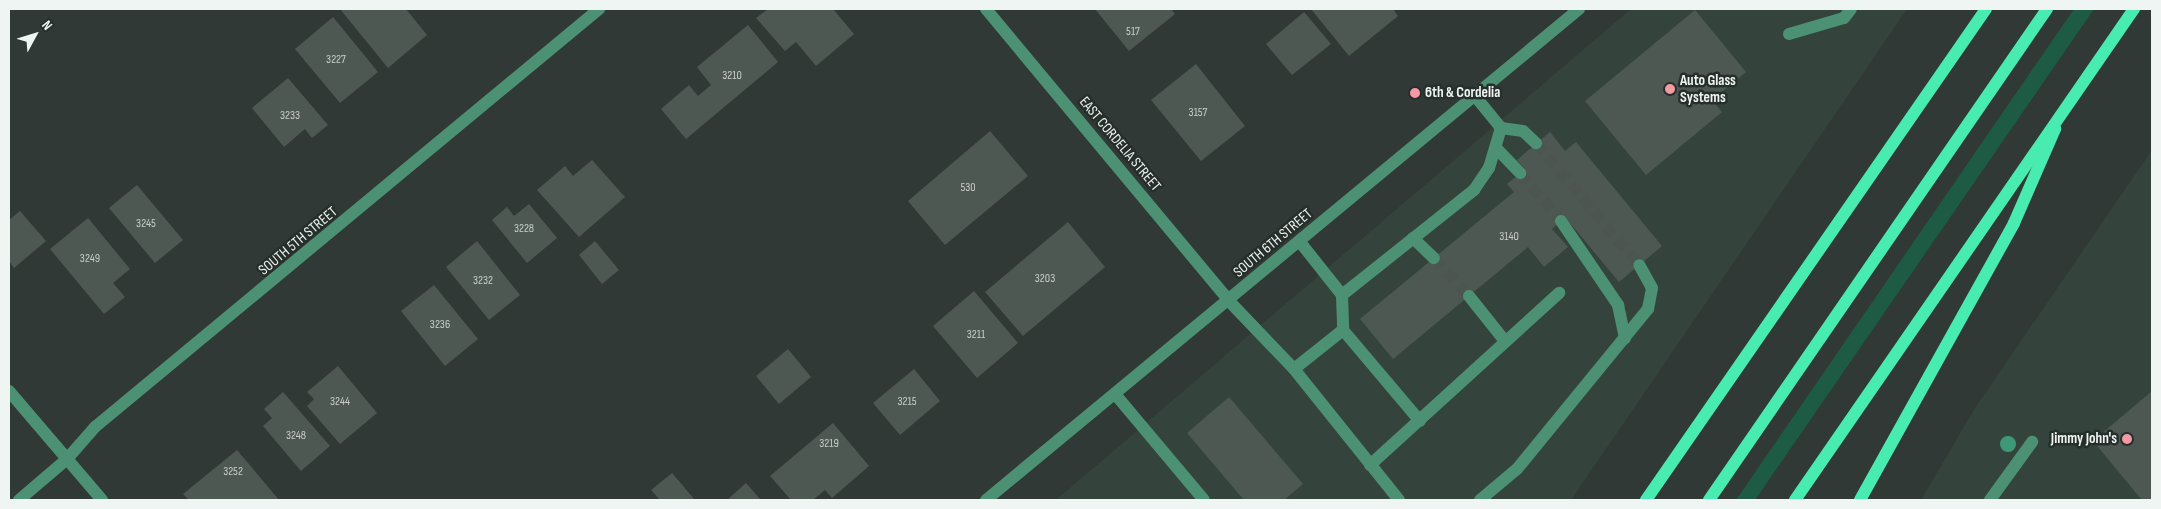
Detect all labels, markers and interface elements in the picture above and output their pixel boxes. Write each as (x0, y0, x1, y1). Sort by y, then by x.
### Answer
north arrow (10, 10, 60, 60)
text: N (38, 17, 56, 33)
house number: 517 (1126, 25, 1140, 39)
house number: 3227 (326, 53, 346, 67)
house number: 3210 (722, 69, 742, 83)
place label: Auto Glass Systems (1680, 71, 1736, 106)
marker: Auto Glass Systems (1664, 83, 1676, 95)
place label: 6th & Cordelia (1425, 84, 1500, 102)
marker: 6th & Cordelia (1409, 87, 1421, 99)
street label: EAST CORDELIA STREET (1075, 93, 1165, 195)
house number: 3157 (1189, 106, 1207, 120)
house number: 3233 (280, 109, 300, 123)
house number: 530 (960, 181, 976, 195)
street label: SOUTH 5TH STREET (255, 203, 341, 279)
street label: SOUTH 6TH STREET (1230, 205, 1316, 281)
house number: 3245 (136, 217, 156, 231)
house number: 3228 (514, 222, 534, 236)
house number: 3140 (1499, 230, 1519, 244)
house number: 3249 (80, 252, 100, 266)
house number: 3203 (1035, 272, 1055, 286)
house number: 3232 (473, 274, 493, 288)
house number: 3236 (430, 318, 450, 332)
house number: 3211 (967, 328, 985, 342)
house number: 3244 (330, 395, 350, 409)
house number: 3215 (897, 395, 917, 409)
house number: 3248 (286, 429, 306, 443)
place label: Jimmy John's (2051, 430, 2117, 448)
marker: Jimmy John's (2121, 433, 2133, 445)
house number: 3219 (819, 437, 839, 451)
house number: 3252 (223, 465, 243, 479)

